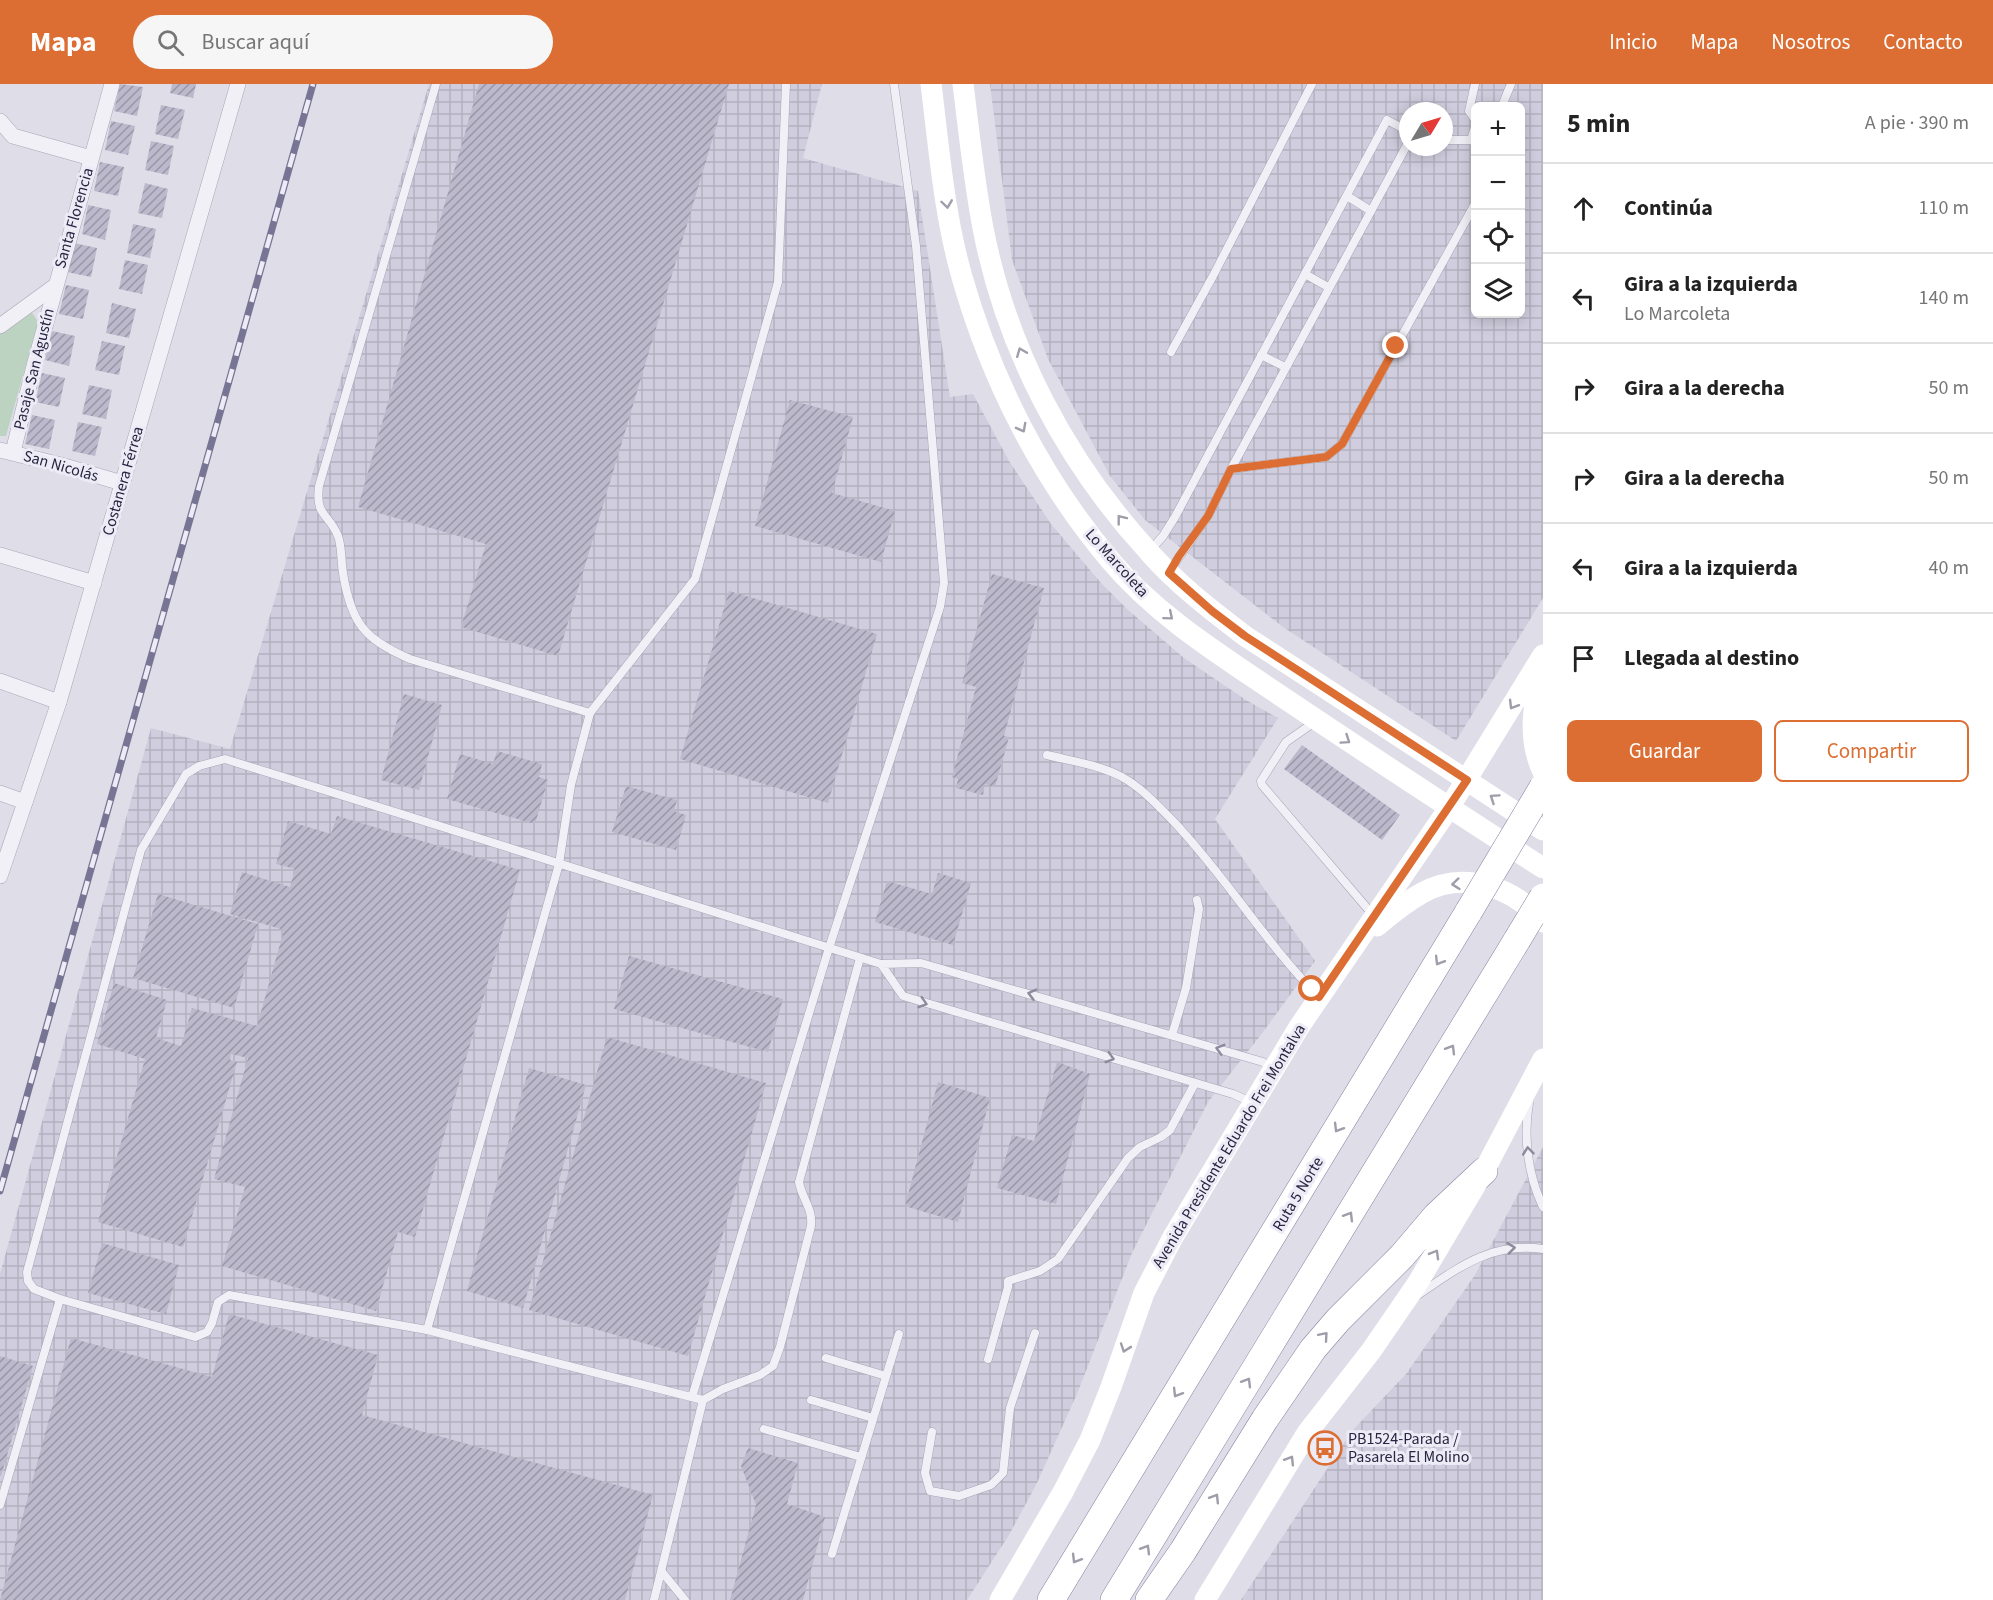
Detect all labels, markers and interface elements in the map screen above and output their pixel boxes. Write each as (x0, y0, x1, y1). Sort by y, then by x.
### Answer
search box (133, 15, 553, 69)
text: Mapa (30, 22, 97, 62)
icon: search (154, 26, 187, 59)
text: Buscar aquí (202, 26, 309, 58)
text: Inicio (1609, 27, 1657, 57)
text: Mapa (1690, 27, 1738, 57)
text: Nosotros (1771, 27, 1850, 57)
text: Contacto (1883, 27, 1963, 57)
north arrow (1399, 102, 1453, 156)
map controls (1471, 102, 1525, 318)
button: + (1471, 102, 1525, 156)
text: 5 min (1567, 105, 1630, 142)
text: A pie · 390 m (1865, 109, 1969, 137)
button: − (1471, 156, 1525, 210)
street label: Santa Florencia (49, 165, 99, 271)
icon: ahead (1567, 192, 1600, 225)
text: Continúa (1624, 192, 1713, 224)
text: 110 m (1919, 194, 1969, 222)
one-way arrow (941, 200, 953, 209)
button: locate (1471, 210, 1525, 264)
button: layers (1471, 264, 1525, 318)
text: Gira a la izquierda (1624, 268, 1798, 300)
icon: left (1567, 282, 1600, 315)
text: 140 m (1919, 284, 1969, 312)
text: Lo Marcoleta (1624, 300, 1730, 328)
street label: Pasaje San Agustín (8, 306, 60, 432)
route end (1382, 332, 1408, 358)
one-way arrow (1016, 348, 1028, 359)
icon: right (1567, 372, 1600, 405)
text: Gira a la derecha (1624, 372, 1785, 404)
text: 50 m (1929, 374, 1969, 402)
one-way arrow (1015, 422, 1026, 432)
street label: Costanera Férrea (97, 424, 149, 538)
street label: San Nicolás (21, 445, 101, 487)
icon: right (1567, 462, 1600, 495)
text: Gira a la derecha (1624, 462, 1785, 494)
text: 50 m (1929, 464, 1969, 492)
one-way arrow (1118, 515, 1129, 526)
street label: Lo Marcoleta (1080, 524, 1154, 602)
icon: left (1567, 552, 1600, 585)
text: Gira a la izquierda (1624, 552, 1798, 584)
text: 40 m (1929, 554, 1969, 582)
one-way arrow (1162, 609, 1173, 620)
icon: arrive (1567, 642, 1600, 675)
text: Llegada al destino (1624, 642, 1799, 674)
one-way arrow (1508, 699, 1520, 709)
button: Guardar (1567, 720, 1762, 782)
button: Compartir (1774, 720, 1969, 782)
one-way arrow (1339, 733, 1350, 744)
one-way arrow (1490, 794, 1501, 805)
one-way arrow (1451, 877, 1460, 890)
one-way arrow (1434, 955, 1446, 965)
route start (1298, 975, 1324, 1001)
one-way arrow (1028, 989, 1038, 1001)
one-way arrow (917, 996, 928, 1008)
street label: Avenida Presidente Eduardo Frei Montalva (1147, 1020, 1311, 1272)
one-way arrow (1215, 1044, 1225, 1056)
one-way arrow (1443, 1045, 1455, 1055)
one-way arrow (1104, 1051, 1115, 1063)
one-way arrow (1333, 1122, 1345, 1132)
one-way arrow (1522, 1146, 1535, 1155)
street label: Ruta 5 Norte (1267, 1153, 1329, 1235)
one-way arrow (1342, 1212, 1354, 1222)
one-way arrow (1506, 1243, 1515, 1255)
one-way arrow (1428, 1250, 1439, 1260)
one-way arrow (1317, 1332, 1328, 1343)
one-way arrow (1119, 1342, 1132, 1353)
one-way arrow (1240, 1378, 1252, 1388)
one-way arrow (1172, 1387, 1184, 1397)
place label: PB1524-Parada / Pasarela El Molino (1348, 1428, 1469, 1468)
bus stop icon: PB1524-Parada / Pasarela El Molino (1307, 1430, 1343, 1466)
one-way arrow (1283, 1456, 1295, 1466)
one-way arrow (1208, 1494, 1220, 1504)
one-way arrow (1138, 1545, 1150, 1555)
one-way arrow (1071, 1553, 1083, 1563)

